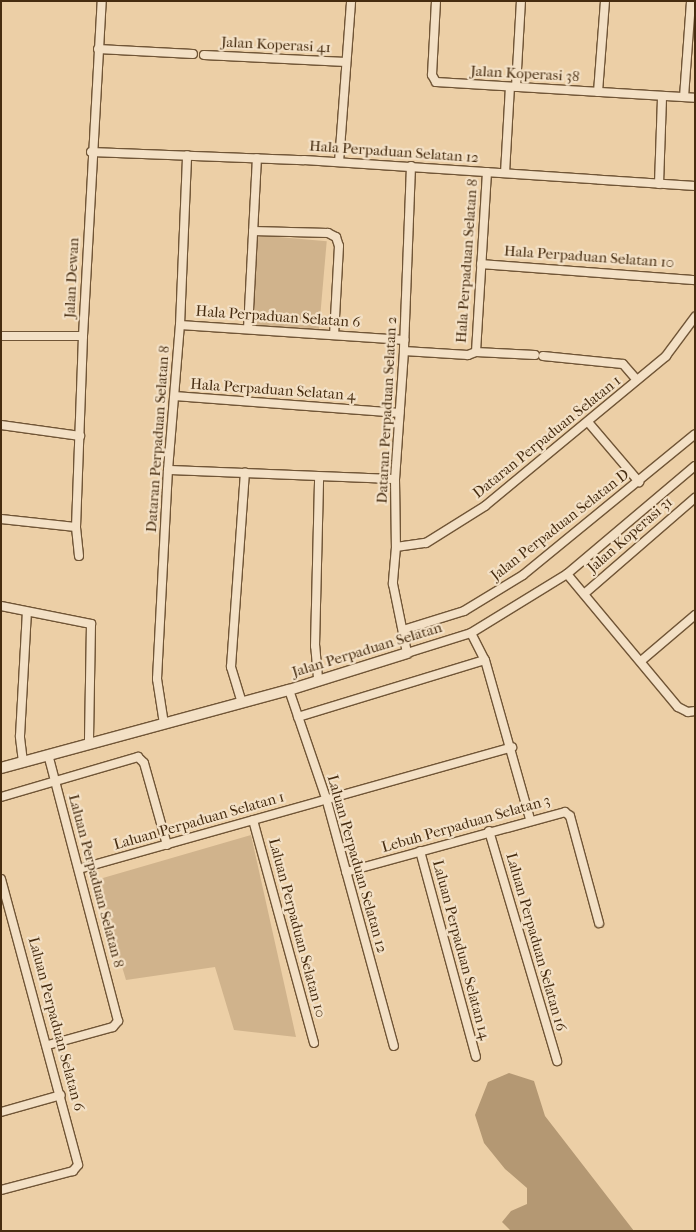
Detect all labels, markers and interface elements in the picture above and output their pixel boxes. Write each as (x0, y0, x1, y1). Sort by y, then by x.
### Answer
street label: Jalan Koperasi 41 (221, 33, 331, 57)
street label: Jalan Koperasi 38 (470, 62, 580, 86)
street label: Hala Perpaduan Selatan 12 (309, 137, 479, 167)
street label: Hala Perpaduan Selatan 8 (452, 178, 482, 344)
street label: Jalan Dewan (61, 237, 83, 319)
street label: Hala Perpaduan Selatan 10 (503, 242, 675, 272)
street label: Hala Perpaduan Selatan 6 (195, 302, 361, 332)
street label: Dataran Perpaduan Selatan 2 (373, 316, 401, 504)
street label: Dataran Perpaduan Selatan 8 (142, 345, 174, 533)
street label: Dataran Perpaduan Selatan 1 (469, 372, 625, 502)
street label: Hala Perpaduan Selatan 4 (190, 375, 356, 405)
street label: Jalan Perpaduan Selatan D (487, 465, 633, 585)
street label: Jalan Koperasi 31 (584, 493, 676, 577)
street label: Jalan Perpaduan Selatan (290, 619, 444, 681)
street label: Laluan Perpaduan Selatan 12 (323, 773, 391, 955)
street label: Laluan Perpaduan Selatan 1 (112, 788, 286, 854)
street label: Lebuh Perpaduan Selatan 3 (380, 791, 552, 857)
street label: Laluan Perpaduan Selatan 8 (64, 792, 128, 970)
street label: Laluan Perpaduan Selatan 10 (264, 836, 330, 1020)
street label: Laluan Perpaduan Selatan 16 (502, 851, 570, 1033)
street label: Laluan Perpaduan Selatan 14 (428, 858, 494, 1042)
street label: Laluan Perpaduan Selatan 6 (24, 935, 88, 1113)

